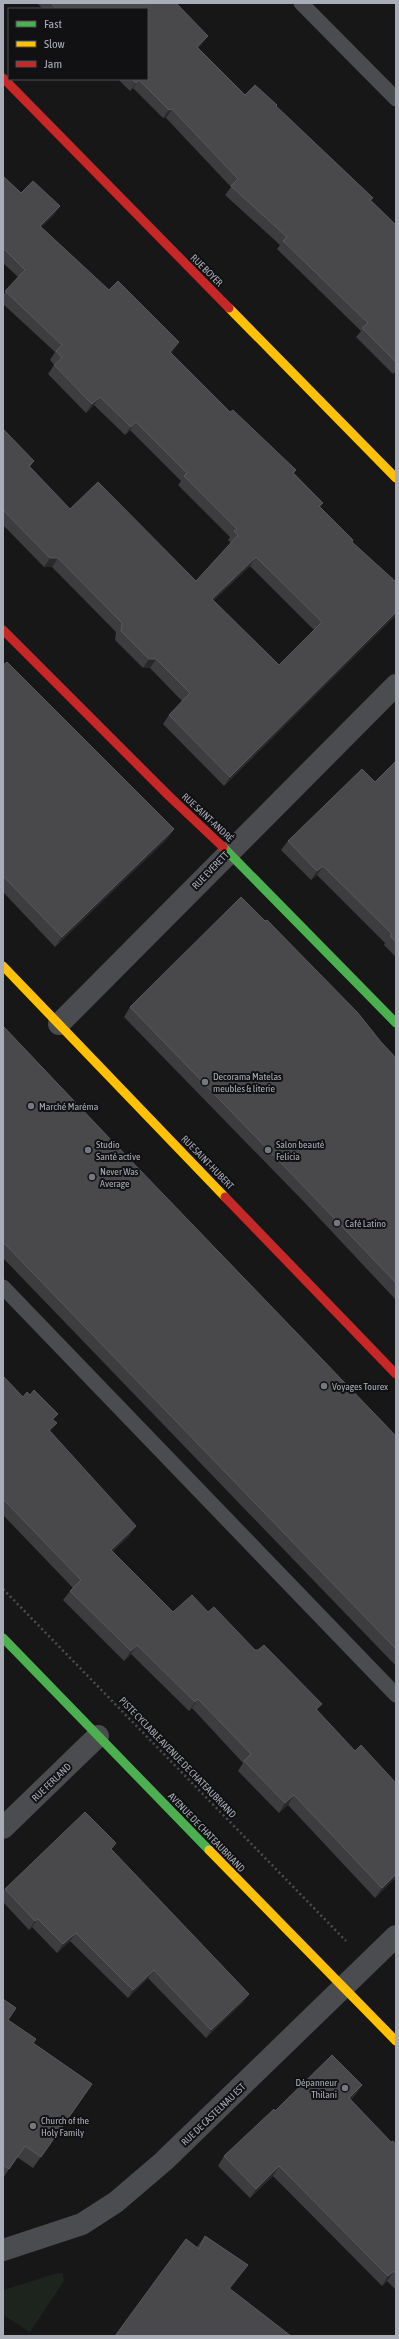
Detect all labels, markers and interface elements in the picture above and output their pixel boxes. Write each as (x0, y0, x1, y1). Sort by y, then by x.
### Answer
legend (8, 8, 148, 80)
text: Fast (44, 17, 62, 31)
text: Slow (44, 37, 65, 51)
text: Jam (44, 57, 62, 71)
street label: RUE BOYER (188, 252, 225, 289)
street label: RUE SAINT-ANDRÉ (180, 791, 236, 844)
street label: RUE EVERETT (190, 849, 231, 891)
place label: Decorama Matelas meubles & literie (213, 1071, 282, 1094)
marker: Decorama Matelas meubles & literie (200, 1077, 210, 1087)
marker: Marché Maréma (26, 1101, 36, 1111)
place label: Marché Maréma (39, 1101, 99, 1112)
street label: RUE SAINT-HUBERT (179, 1133, 237, 1192)
place label: Studio Santé active (96, 1139, 141, 1162)
place label: Salon beauté Felicia (276, 1139, 325, 1162)
marker: Studio Santé active (83, 1145, 93, 1155)
marker: Salon beauté Felicia (263, 1145, 273, 1155)
place label: Never Was Average (100, 1166, 139, 1189)
marker: Never Was Average (87, 1172, 97, 1182)
marker: Café Latino (332, 1218, 342, 1228)
place label: Café Latino (345, 1218, 386, 1229)
marker: Voyages Tourex (319, 1381, 329, 1391)
place label: Voyages Tourex (332, 1381, 388, 1392)
street label: PISTE CYCLABLE AVENUE DE CHATEAUBRIAND (117, 1695, 239, 1820)
street label: RUE FERLAND (30, 1761, 73, 1804)
street label: AVENUE DE CHATEAUBRIAND (166, 1791, 248, 1874)
place label: Dépanneur Thilani (295, 2077, 338, 2100)
street label: RUE DE CASTELNAU EST (179, 2081, 248, 2148)
marker: Dépanneur Thilani (340, 2083, 350, 2093)
place label: Church of the Holy Family (41, 2115, 90, 2138)
marker: Church of the Holy Family (28, 2121, 38, 2131)

